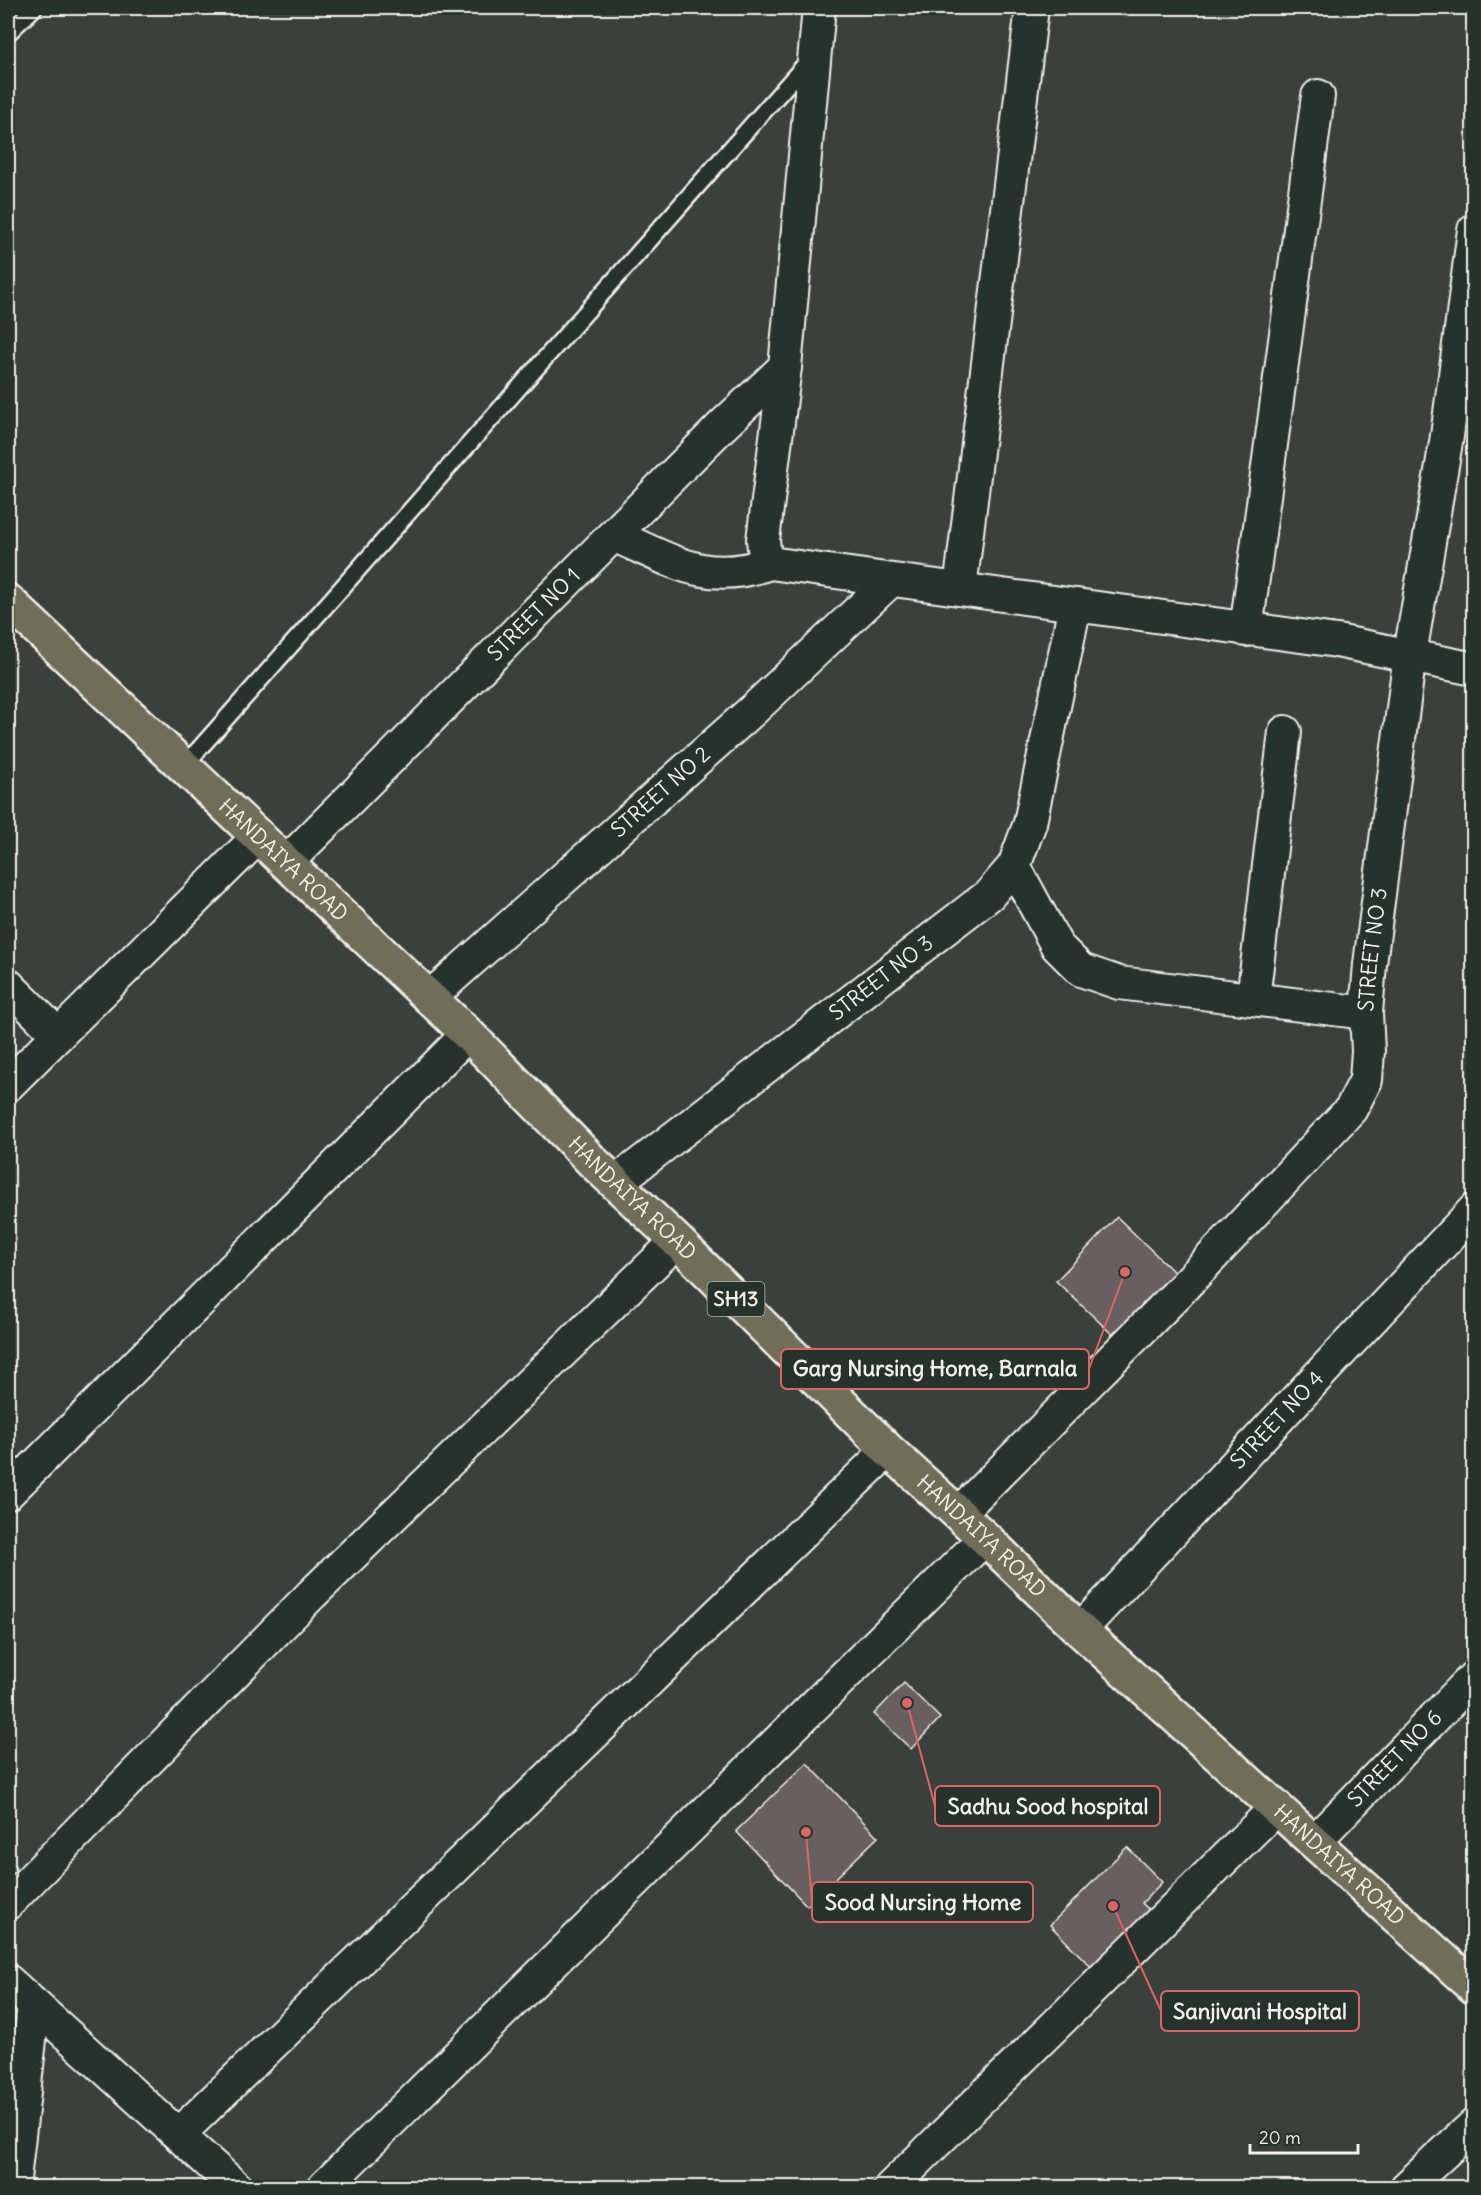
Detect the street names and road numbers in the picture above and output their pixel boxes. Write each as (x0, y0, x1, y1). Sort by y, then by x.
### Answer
street label: STREET NO 1 (481, 562, 586, 666)
street label: STREET NO 2 (605, 740, 716, 843)
street label: HANDAIYA ROAD (213, 792, 354, 927)
street label: STREET NO 3 (1352, 886, 1393, 1012)
street label: STREET NO 3 (823, 929, 938, 1026)
street label: HANDAIYA ROAD (562, 1130, 702, 1266)
road number: SH13 (708, 1282, 764, 1316)
street label: STREET NO 4 (1224, 1365, 1329, 1474)
street label: HANDAIYA ROAD (911, 1469, 1052, 1603)
street label: STREET NO 6 (1341, 1704, 1447, 1812)
street label: HANDAIYA ROAD (1268, 1798, 1411, 1931)

